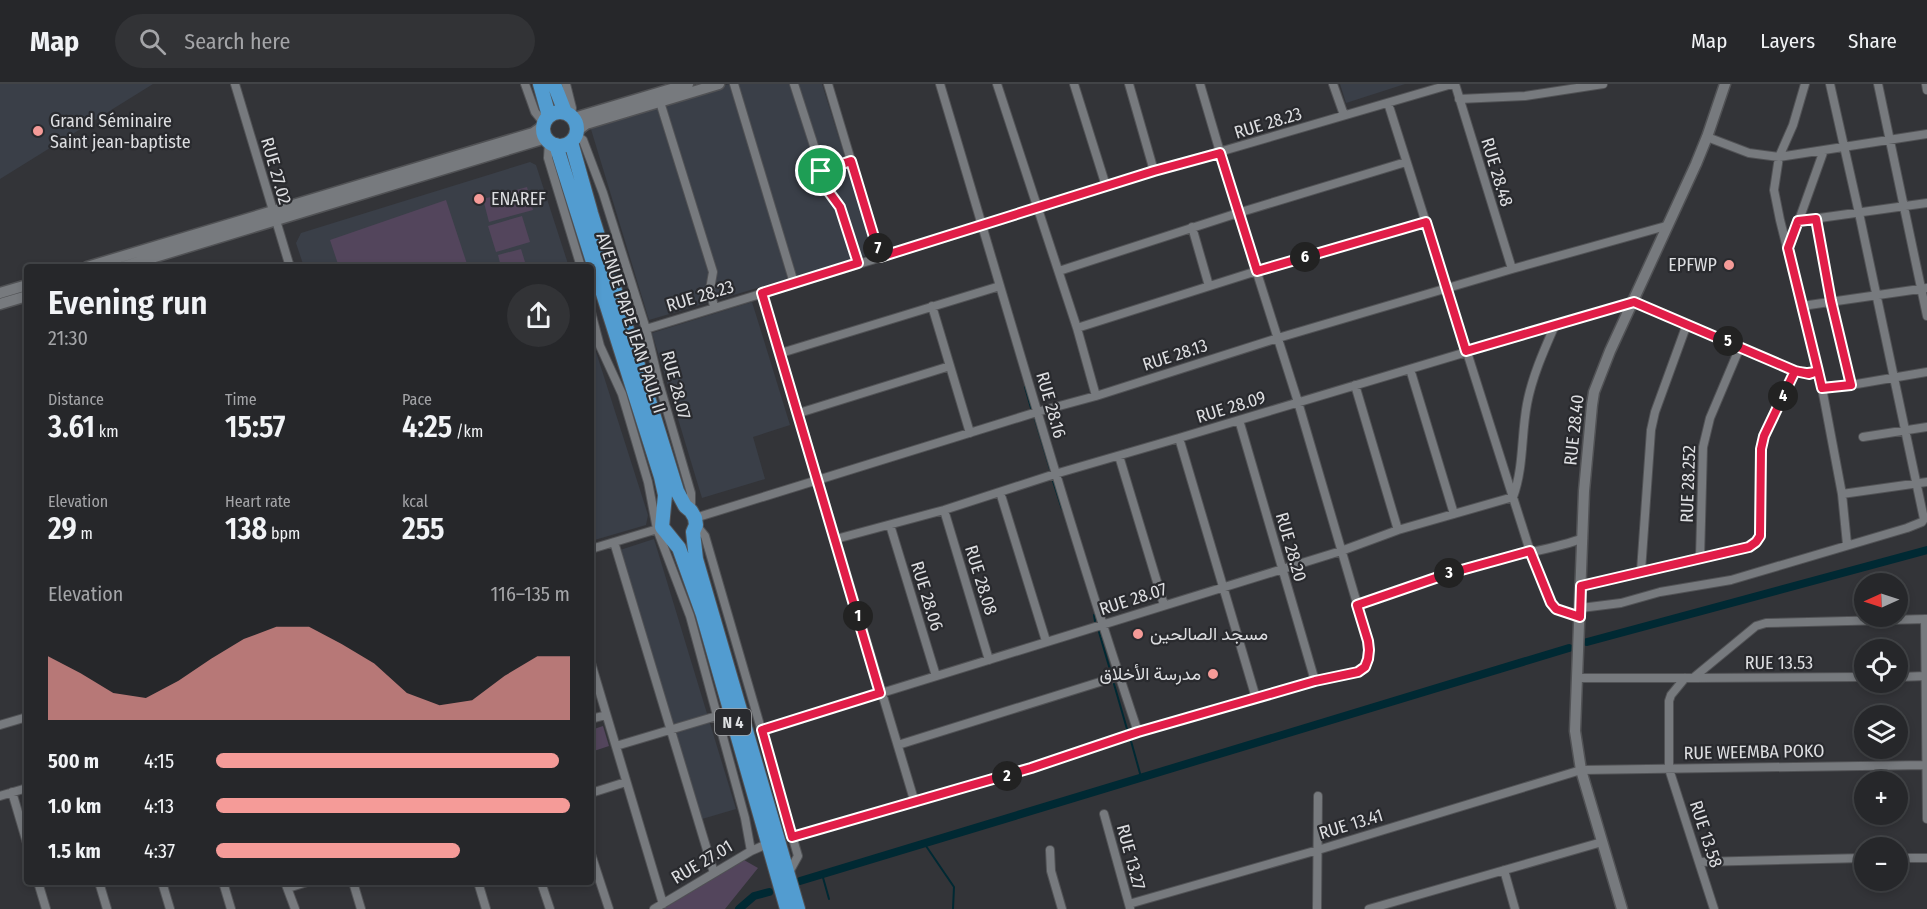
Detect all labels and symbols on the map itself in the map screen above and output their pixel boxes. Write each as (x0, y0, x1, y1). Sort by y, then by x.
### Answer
street label: RUE 28.23 (1231, 102, 1305, 144)
place label: Grand Séminaire Saint jean-baptiste (50, 110, 191, 153)
marker: Grand Séminaire Saint jean-baptiste (31, 124, 45, 138)
street label: RUE 27.02 (256, 135, 296, 207)
street label: RUE 28.48 (1476, 135, 1518, 209)
pin (795, 145, 846, 196)
place label: ENAREF (491, 188, 546, 210)
marker: ENAREF (472, 192, 486, 206)
street label: AVENUE PAPE JEAN PAUL II (591, 230, 671, 416)
pin: 7 (863, 233, 893, 263)
pin: 6 (1290, 242, 1320, 272)
place label: EPFWP (1668, 254, 1717, 276)
marker: EPFWP (1722, 258, 1736, 272)
street label: RUE 28.23 (663, 275, 737, 317)
pin: 5 (1713, 326, 1743, 356)
street label: RUE 28.13 (1140, 334, 1210, 376)
street label: RUE 28.07 (656, 348, 696, 422)
street label: RUE 28.16 (1031, 369, 1071, 441)
pin: 4 (1768, 381, 1798, 411)
street label: RUE 28.09 (1194, 386, 1268, 428)
street label: RUE 28.40 (1559, 393, 1589, 467)
street label: RUE 28.252 (1676, 445, 1700, 523)
street label: RUE 28.20 (1271, 510, 1311, 584)
street label: RUE 28.08 (960, 542, 1002, 618)
street label: RUE 28.06 (906, 558, 948, 634)
pin: 3 (1434, 558, 1464, 588)
north arrow (1854, 573, 1908, 627)
street label: RUE 28.07 (1096, 578, 1170, 620)
pin: 1 (843, 601, 873, 631)
place label: مسجد الصالحين (1150, 623, 1268, 645)
marker: مسجد الصالحين (1131, 627, 1145, 641)
street label: RUE 13.53 (1745, 652, 1813, 674)
place label: مدرسة الأخلاق (1100, 663, 1201, 685)
marker: مدرسة الأخلاق (1206, 667, 1220, 681)
road number: N 4 (715, 709, 751, 735)
street label: RUE WEEMBA POKO (1683, 740, 1825, 764)
pin: 2 (992, 761, 1022, 791)
street label: RUE 13.58 (1685, 798, 1727, 870)
street label: RUE 13.41 (1316, 804, 1386, 844)
street label: RUE 13.27 (1112, 822, 1150, 892)
street label: RUE 27.01 (667, 835, 737, 889)

